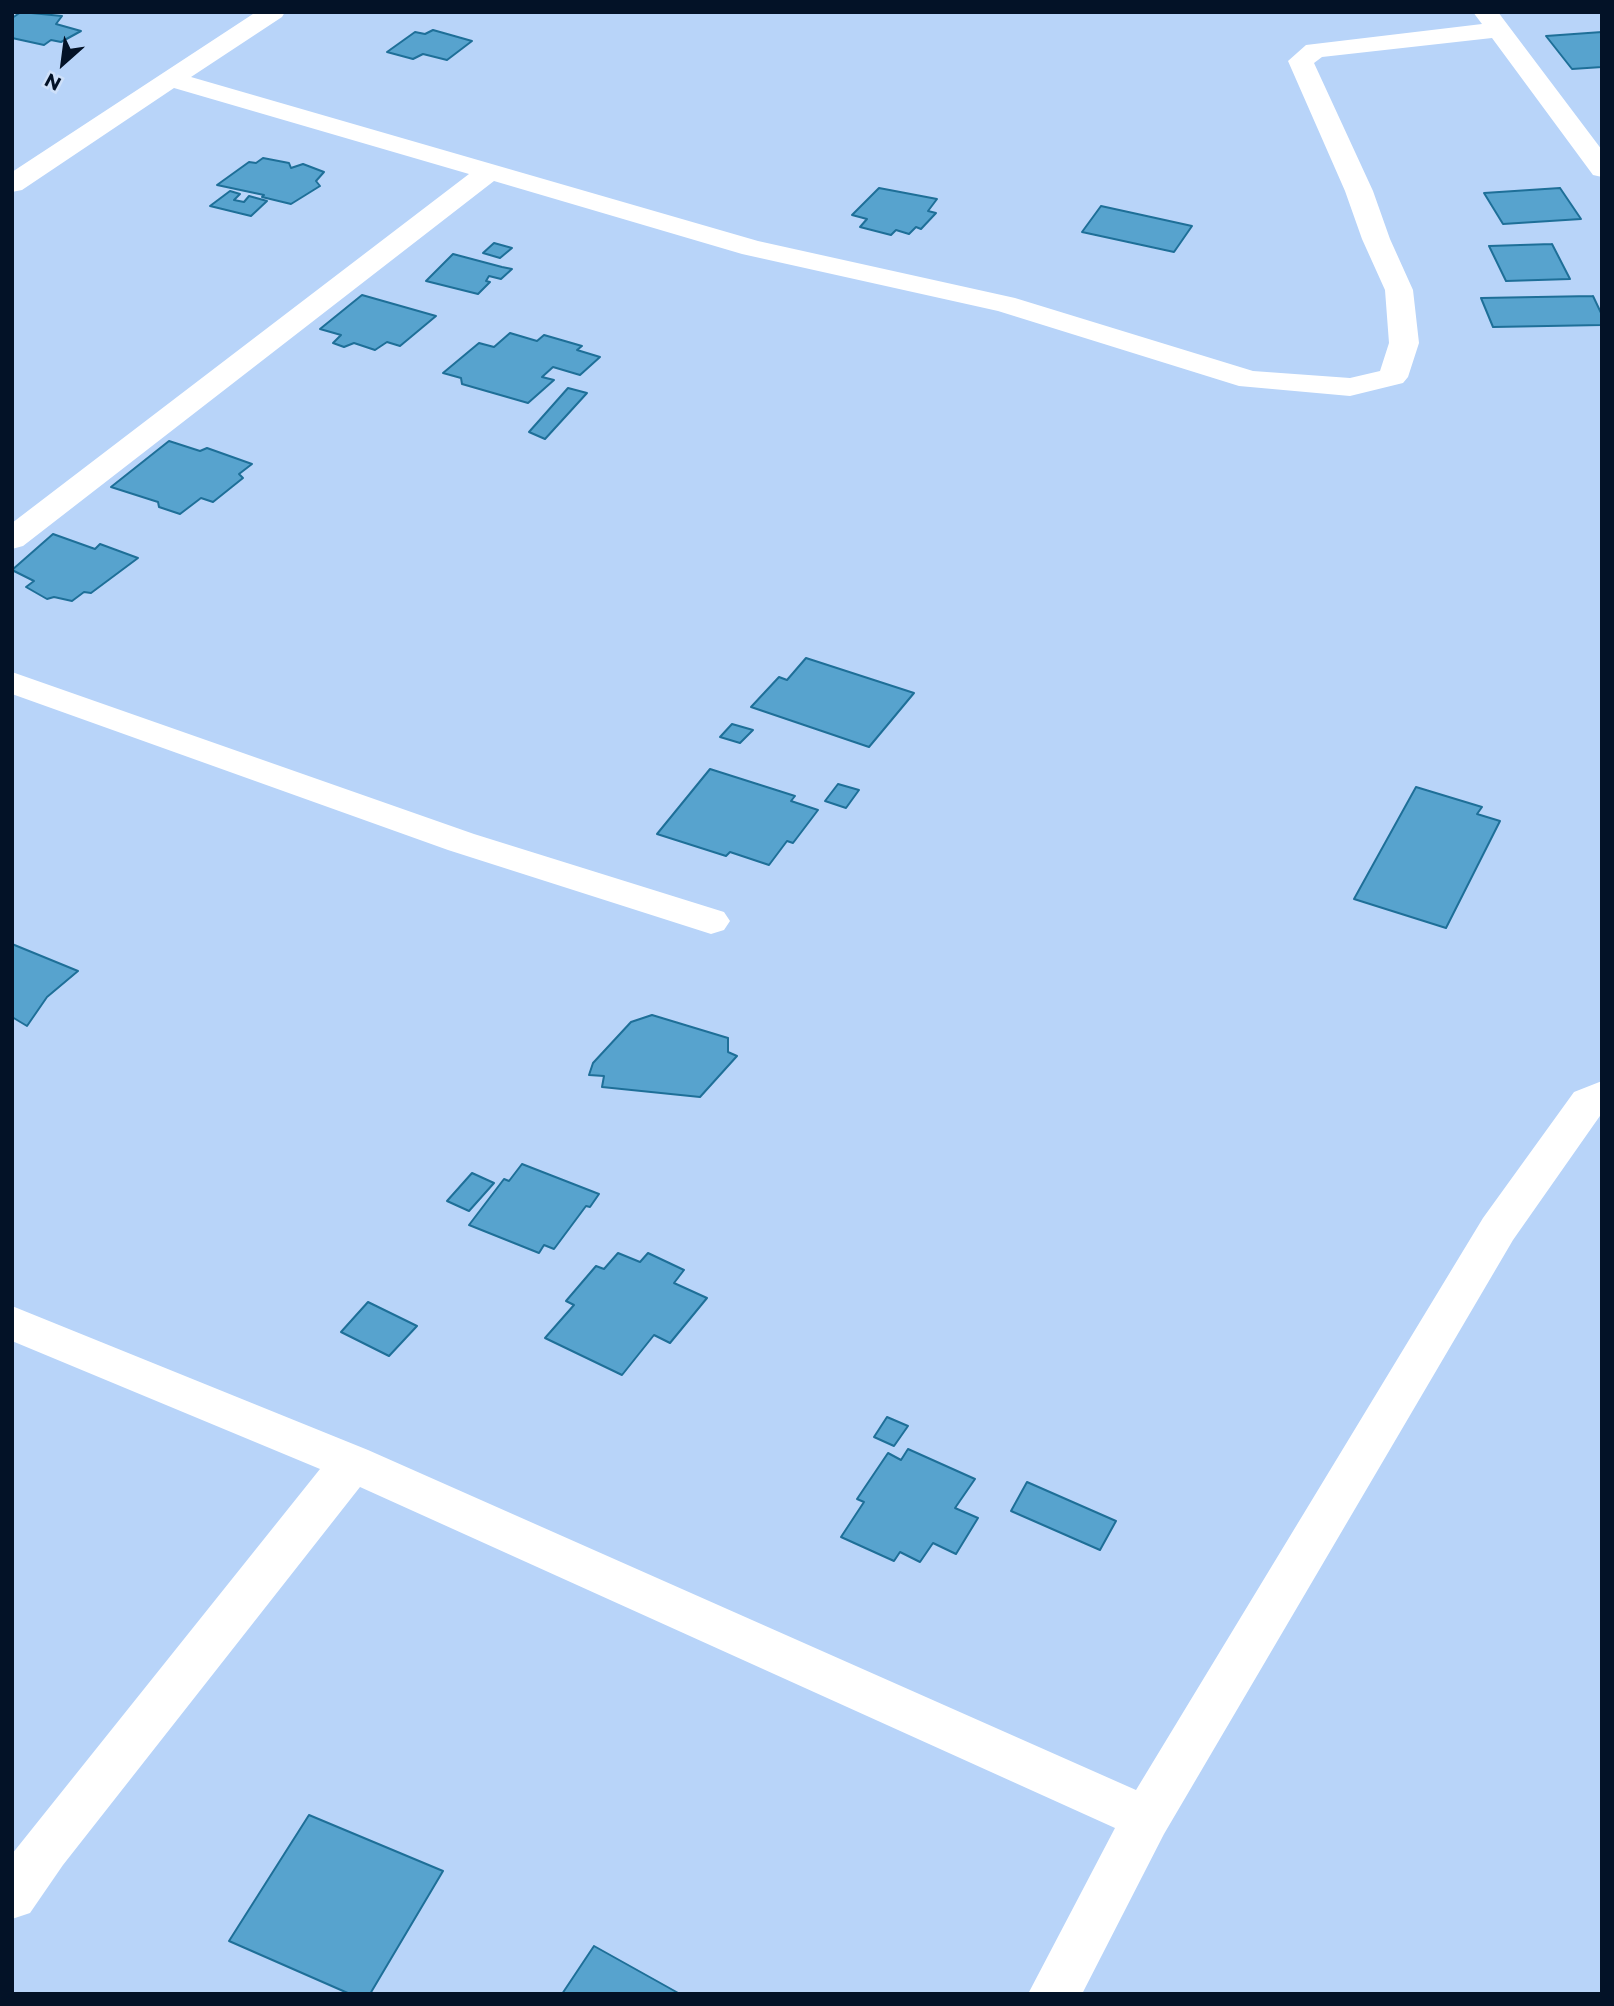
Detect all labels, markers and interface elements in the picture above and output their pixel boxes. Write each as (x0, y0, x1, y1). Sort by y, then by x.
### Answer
north arrow (28, 28, 98, 98)
text: N (41, 68, 65, 96)

